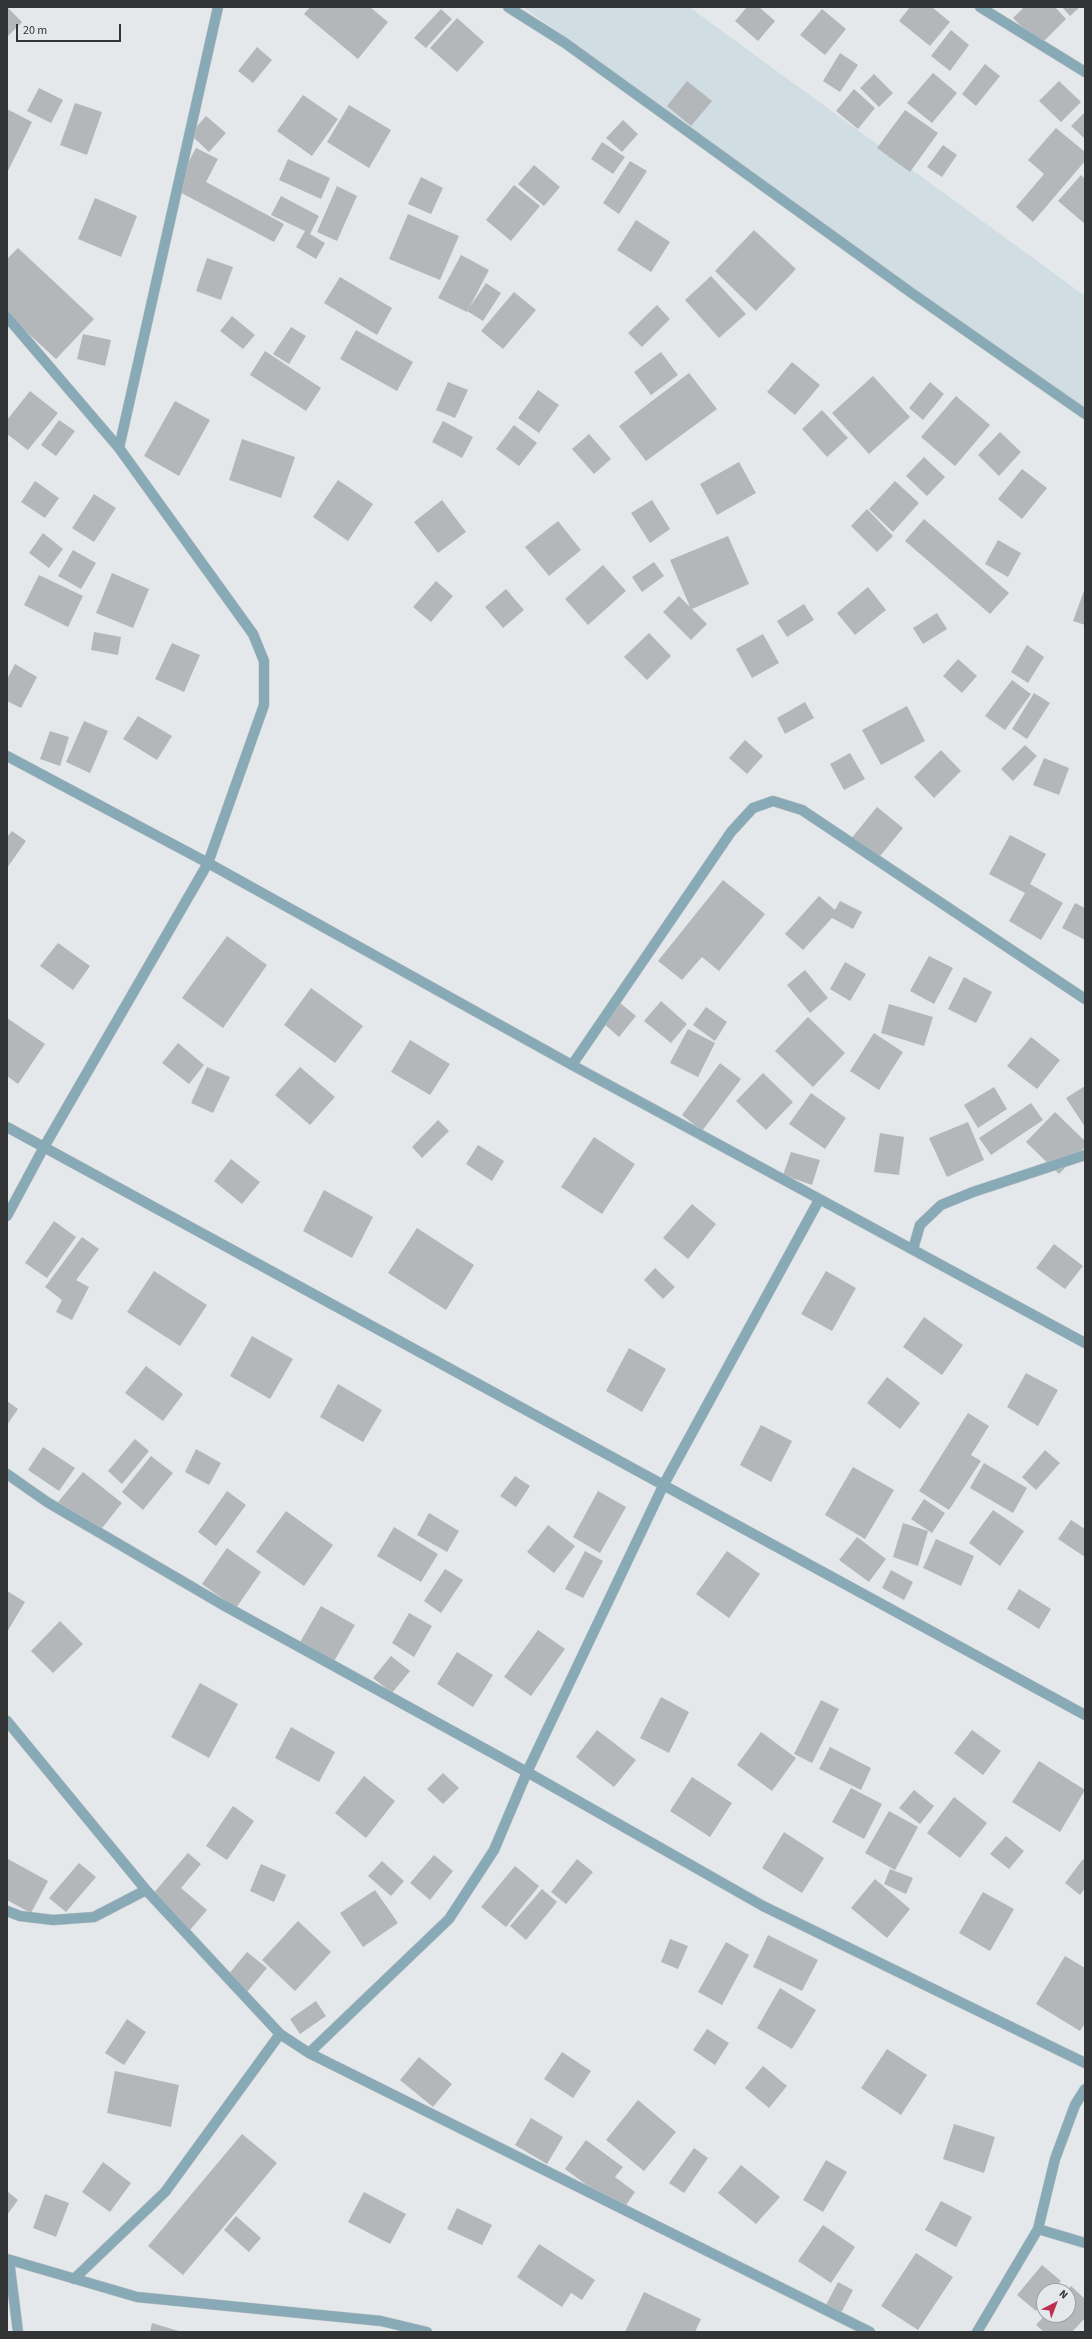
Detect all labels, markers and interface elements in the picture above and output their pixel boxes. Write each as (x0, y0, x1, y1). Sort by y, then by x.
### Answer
scale bar (18, 16, 123, 42)
text: 20 m (23, 22, 47, 39)
north arrow (1036, 2283, 1076, 2323)
text: N (1056, 2286, 1071, 2302)

